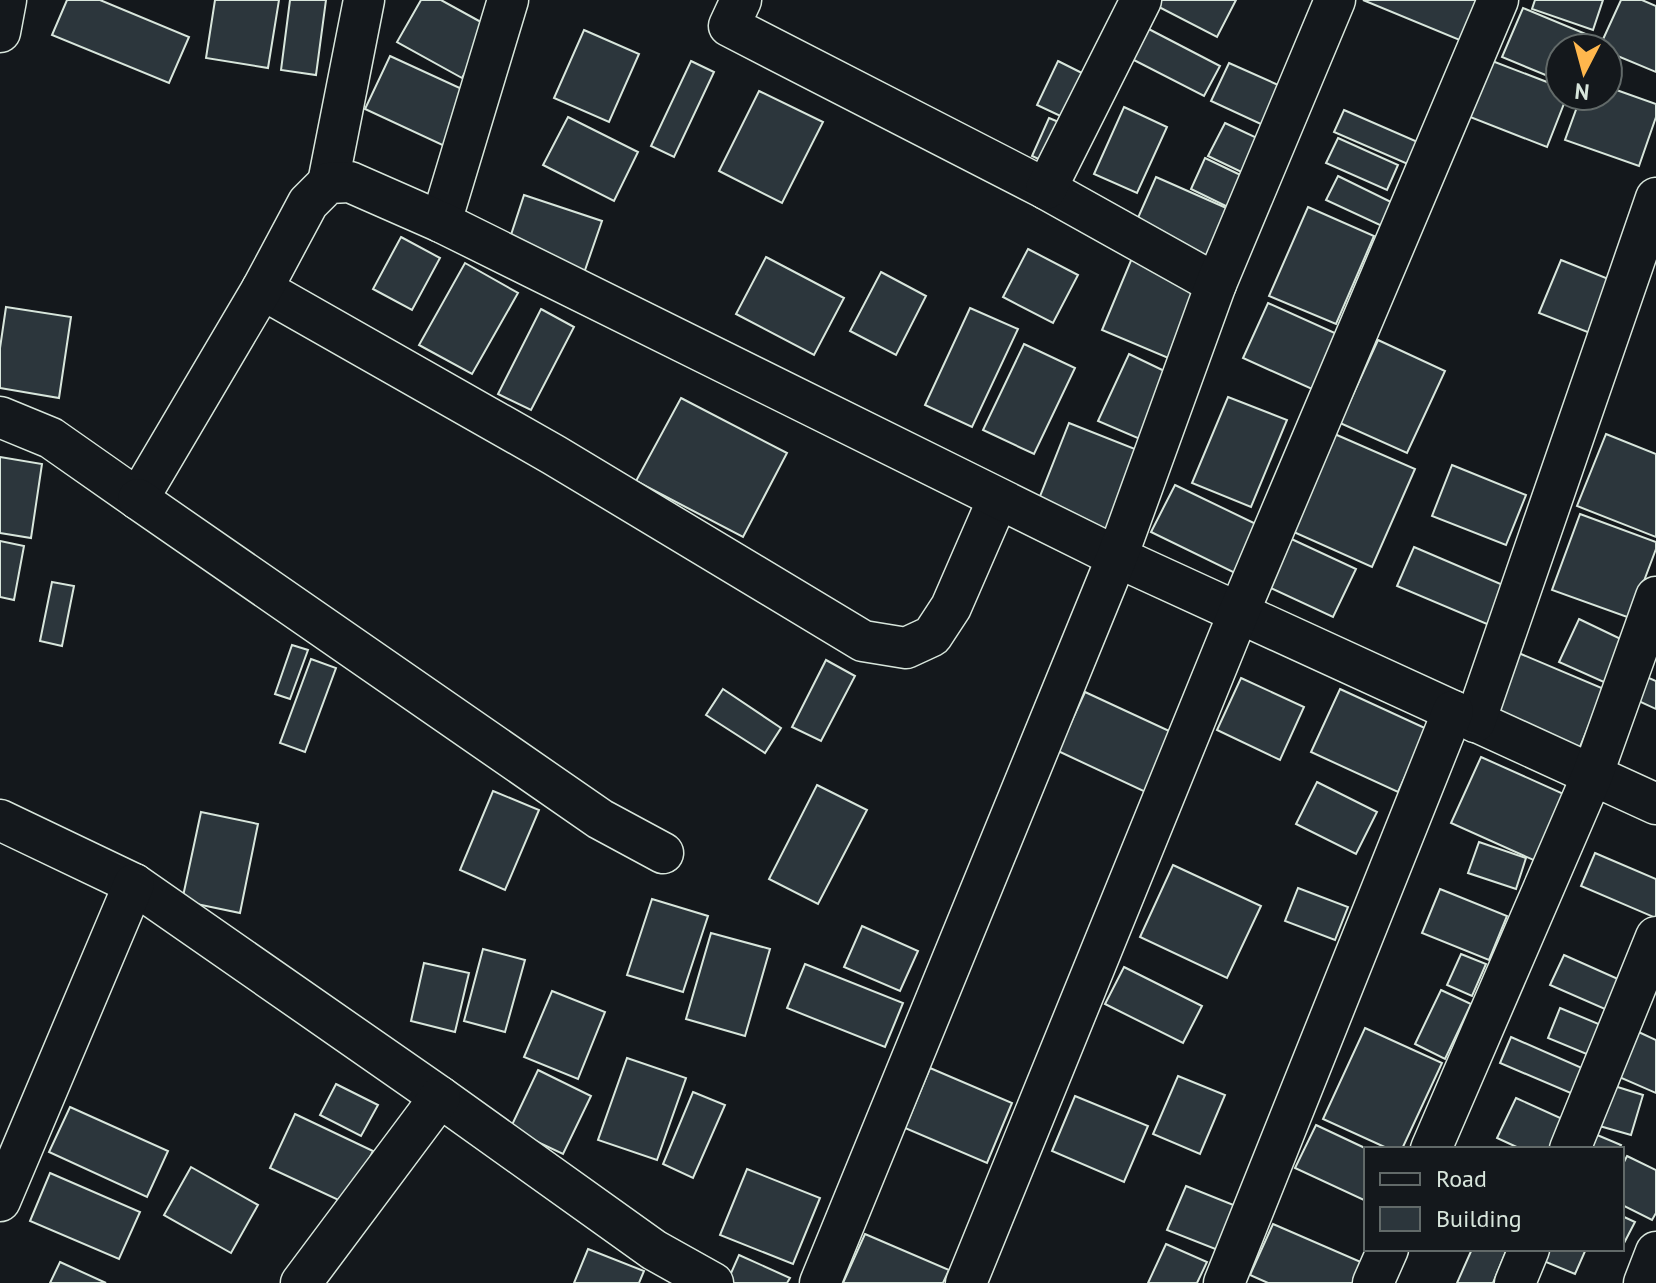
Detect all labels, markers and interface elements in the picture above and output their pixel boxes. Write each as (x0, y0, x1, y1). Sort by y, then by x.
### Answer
north arrow (1544, 32, 1624, 112)
text: N (1573, 77, 1591, 107)
legend (1364, 1147, 1624, 1251)
text: Road (1436, 1163, 1487, 1194)
text: Building (1436, 1203, 1522, 1234)

